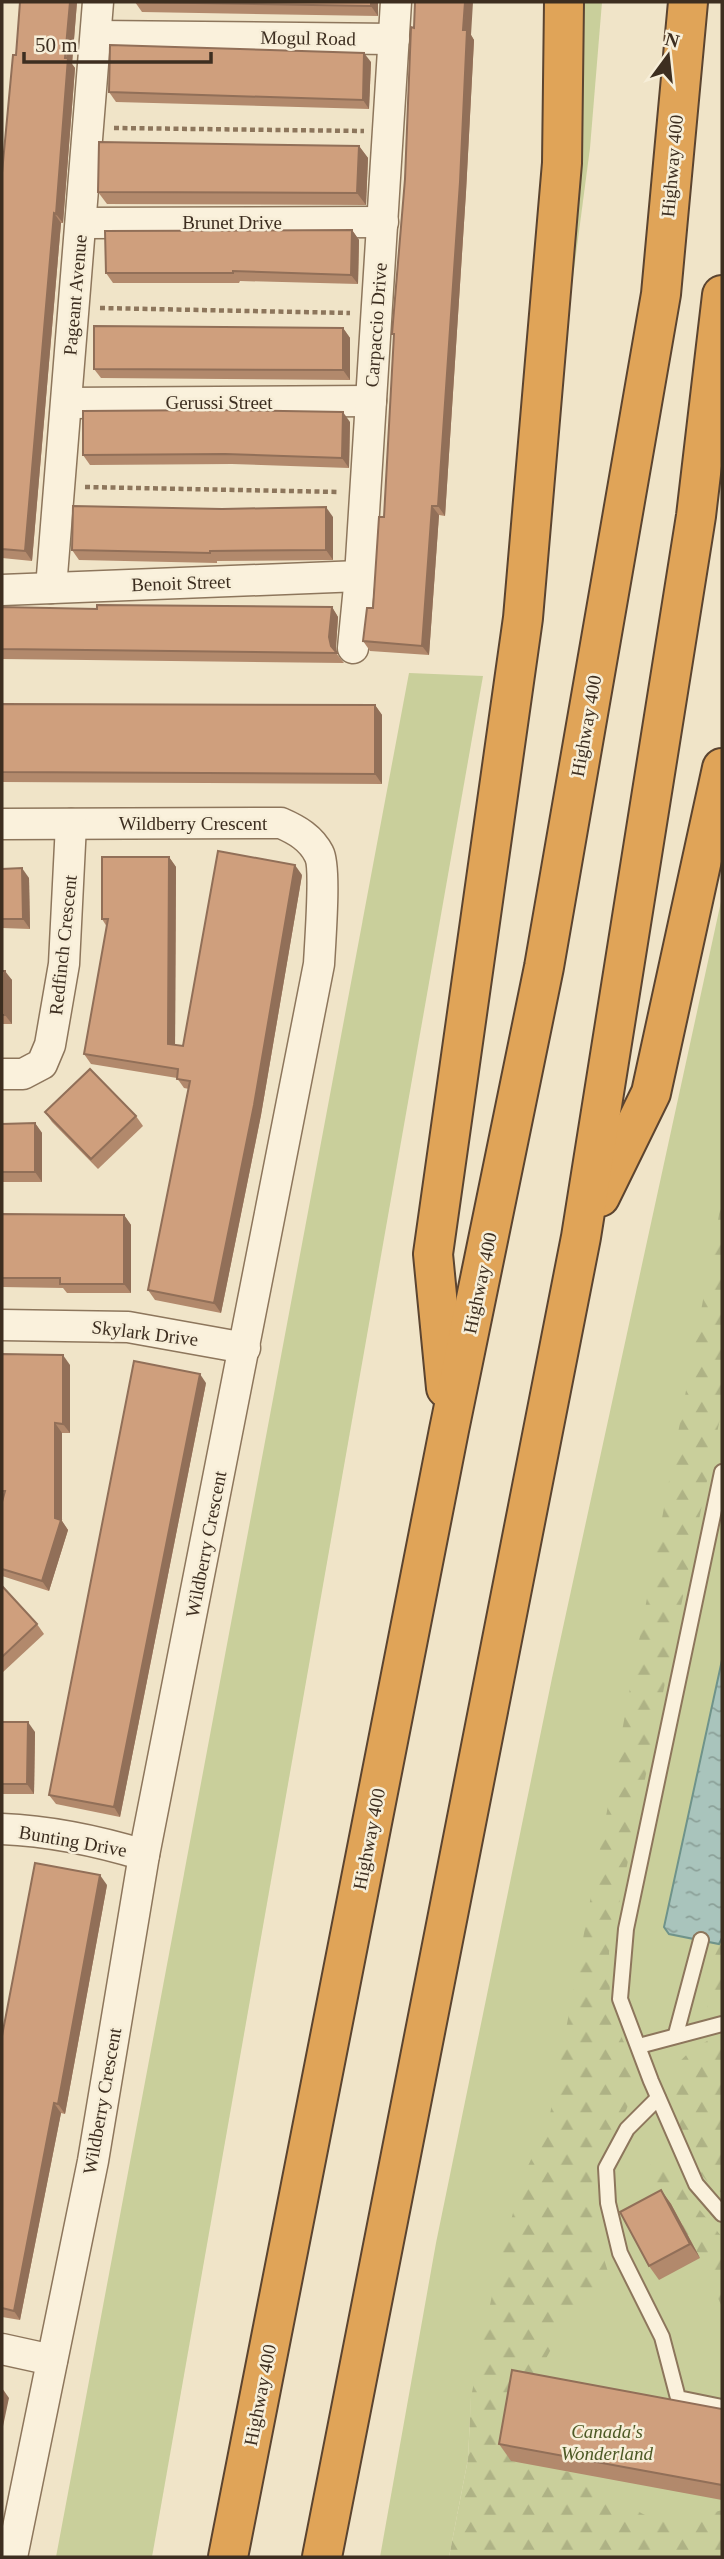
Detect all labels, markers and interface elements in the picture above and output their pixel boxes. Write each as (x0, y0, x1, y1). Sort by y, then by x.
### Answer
scale bar (24, 21, 212, 65)
north arrow (633, 21, 703, 91)
street label: Mogul Road (260, 27, 356, 49)
text: N (663, 28, 682, 52)
text: 50 m (35, 33, 78, 57)
street label: Highway 400 (657, 114, 687, 218)
street label: Brunet Drive (182, 212, 282, 233)
street label: Pageant Avenue (59, 234, 91, 356)
street label: Carpaccio Drive (361, 262, 391, 388)
street label: Gerussi Street (165, 392, 273, 413)
street label: Benoit Street (131, 571, 232, 595)
street label: Highway 400 (567, 674, 605, 778)
street label: Wildberry Crescent (119, 813, 268, 834)
street label: Redfinch Crescent (45, 873, 81, 1016)
street label: Highway 400 (459, 1230, 501, 1336)
street label: Skylark Drive (91, 1316, 199, 1350)
street label: Wildberry Crescent (182, 1468, 231, 1619)
street label: Highway 400 (349, 1786, 389, 1892)
street label: Bunting Drive (17, 1821, 129, 1861)
street label: Wildberry Crescent (79, 2025, 125, 2176)
street label: Highway 400 (240, 2342, 280, 2448)
park label: Canada's Wonderland (561, 2421, 654, 2464)

